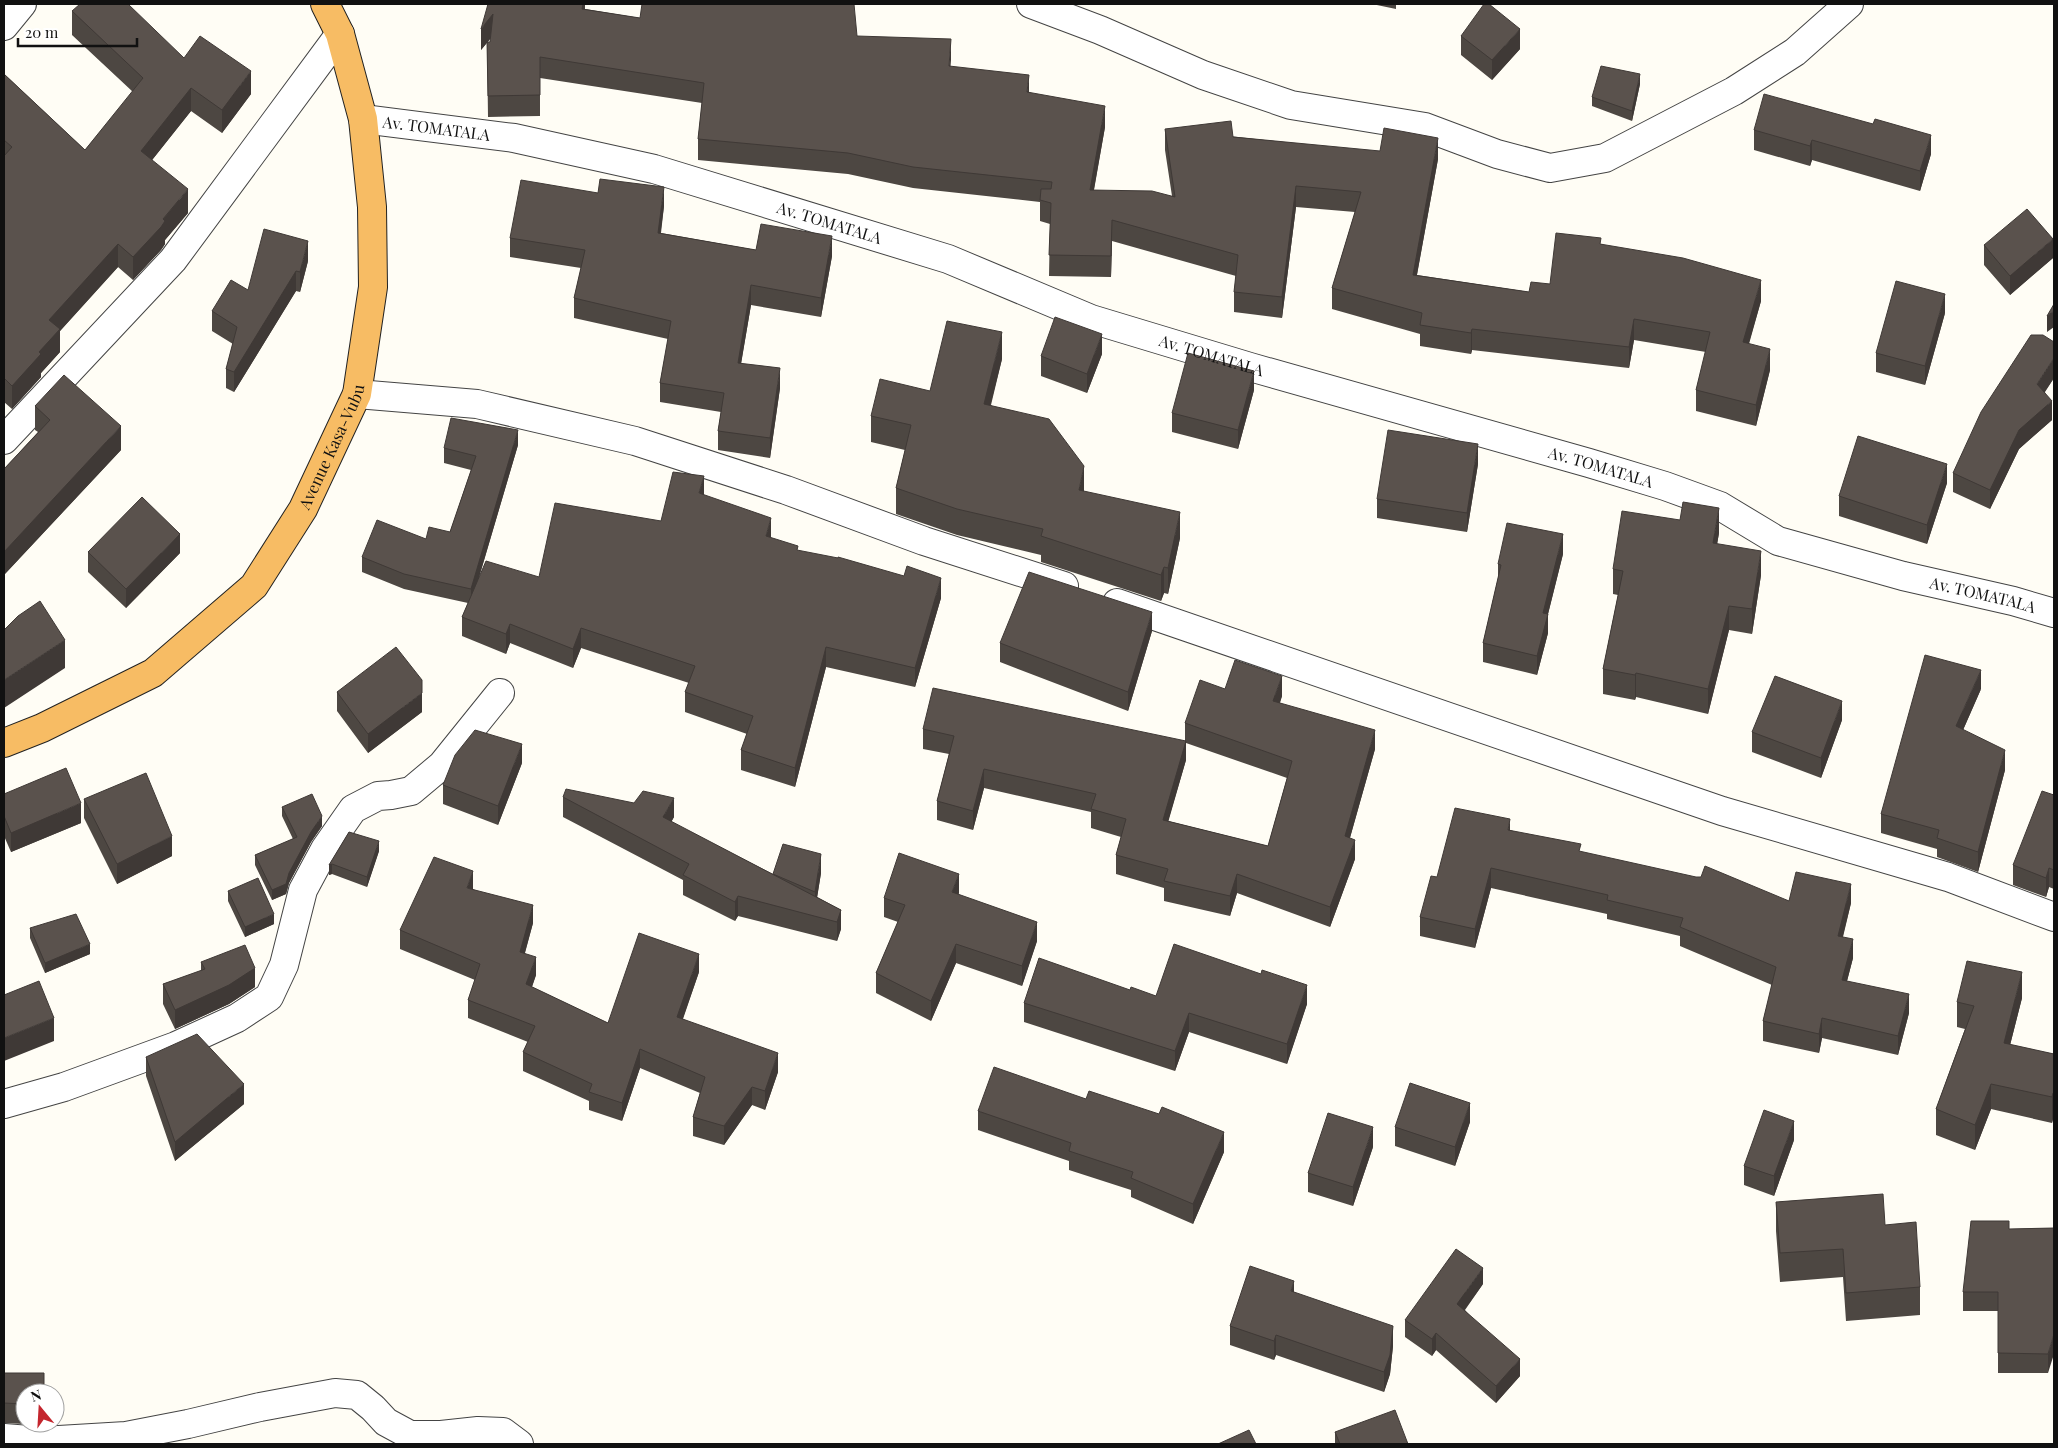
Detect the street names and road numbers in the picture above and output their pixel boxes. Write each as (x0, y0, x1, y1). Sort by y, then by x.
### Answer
street label: Av. TOMATALA (380, 110, 492, 145)
street label: Av. TOMATALA (774, 196, 885, 248)
street label: Av. TOMATALA (1156, 329, 1267, 381)
street label: Avenue Kasa-Vubu (293, 383, 368, 513)
street label: Av. TOMATALA (1545, 441, 1657, 492)
street label: Av. TOMATALA (1927, 571, 2039, 617)

